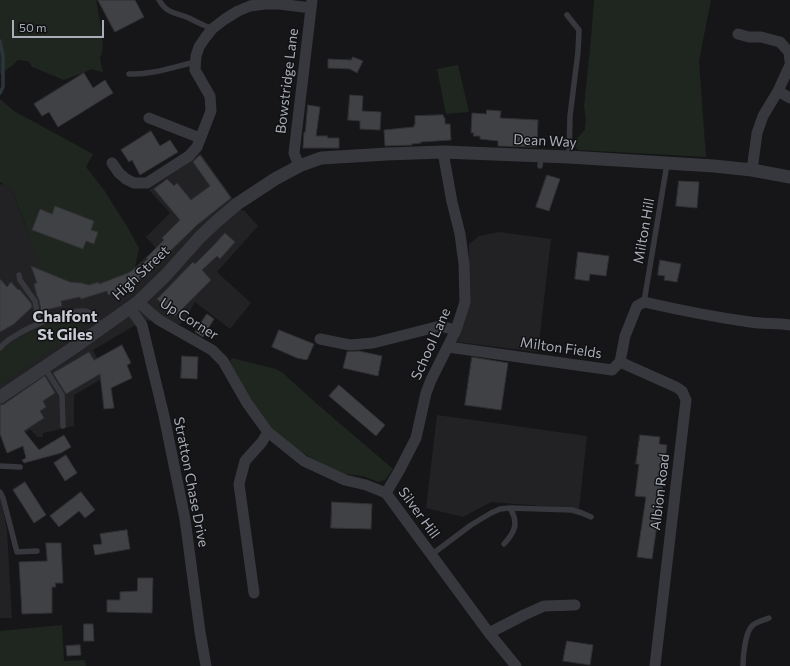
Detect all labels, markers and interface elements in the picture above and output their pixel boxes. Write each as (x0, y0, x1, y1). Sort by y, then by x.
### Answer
scale bar (14, 12, 106, 38)
text: 50 m (19, 20, 47, 34)
street label: Bowstridge Lane (272, 27, 302, 135)
street label: Dean Way (513, 131, 577, 151)
street label: Milton Hill (630, 197, 658, 265)
street label: High Street (109, 242, 173, 304)
street label: Up Corner (157, 294, 221, 344)
street label: School Lane (408, 305, 454, 383)
district label: Chalfont St Giles (33, 307, 97, 345)
street label: Milton Fields (519, 334, 603, 362)
street label: Stratton Chase Drive (170, 416, 212, 548)
street label: Albion Road (647, 453, 673, 531)
street label: Silver Hill (395, 484, 443, 542)

